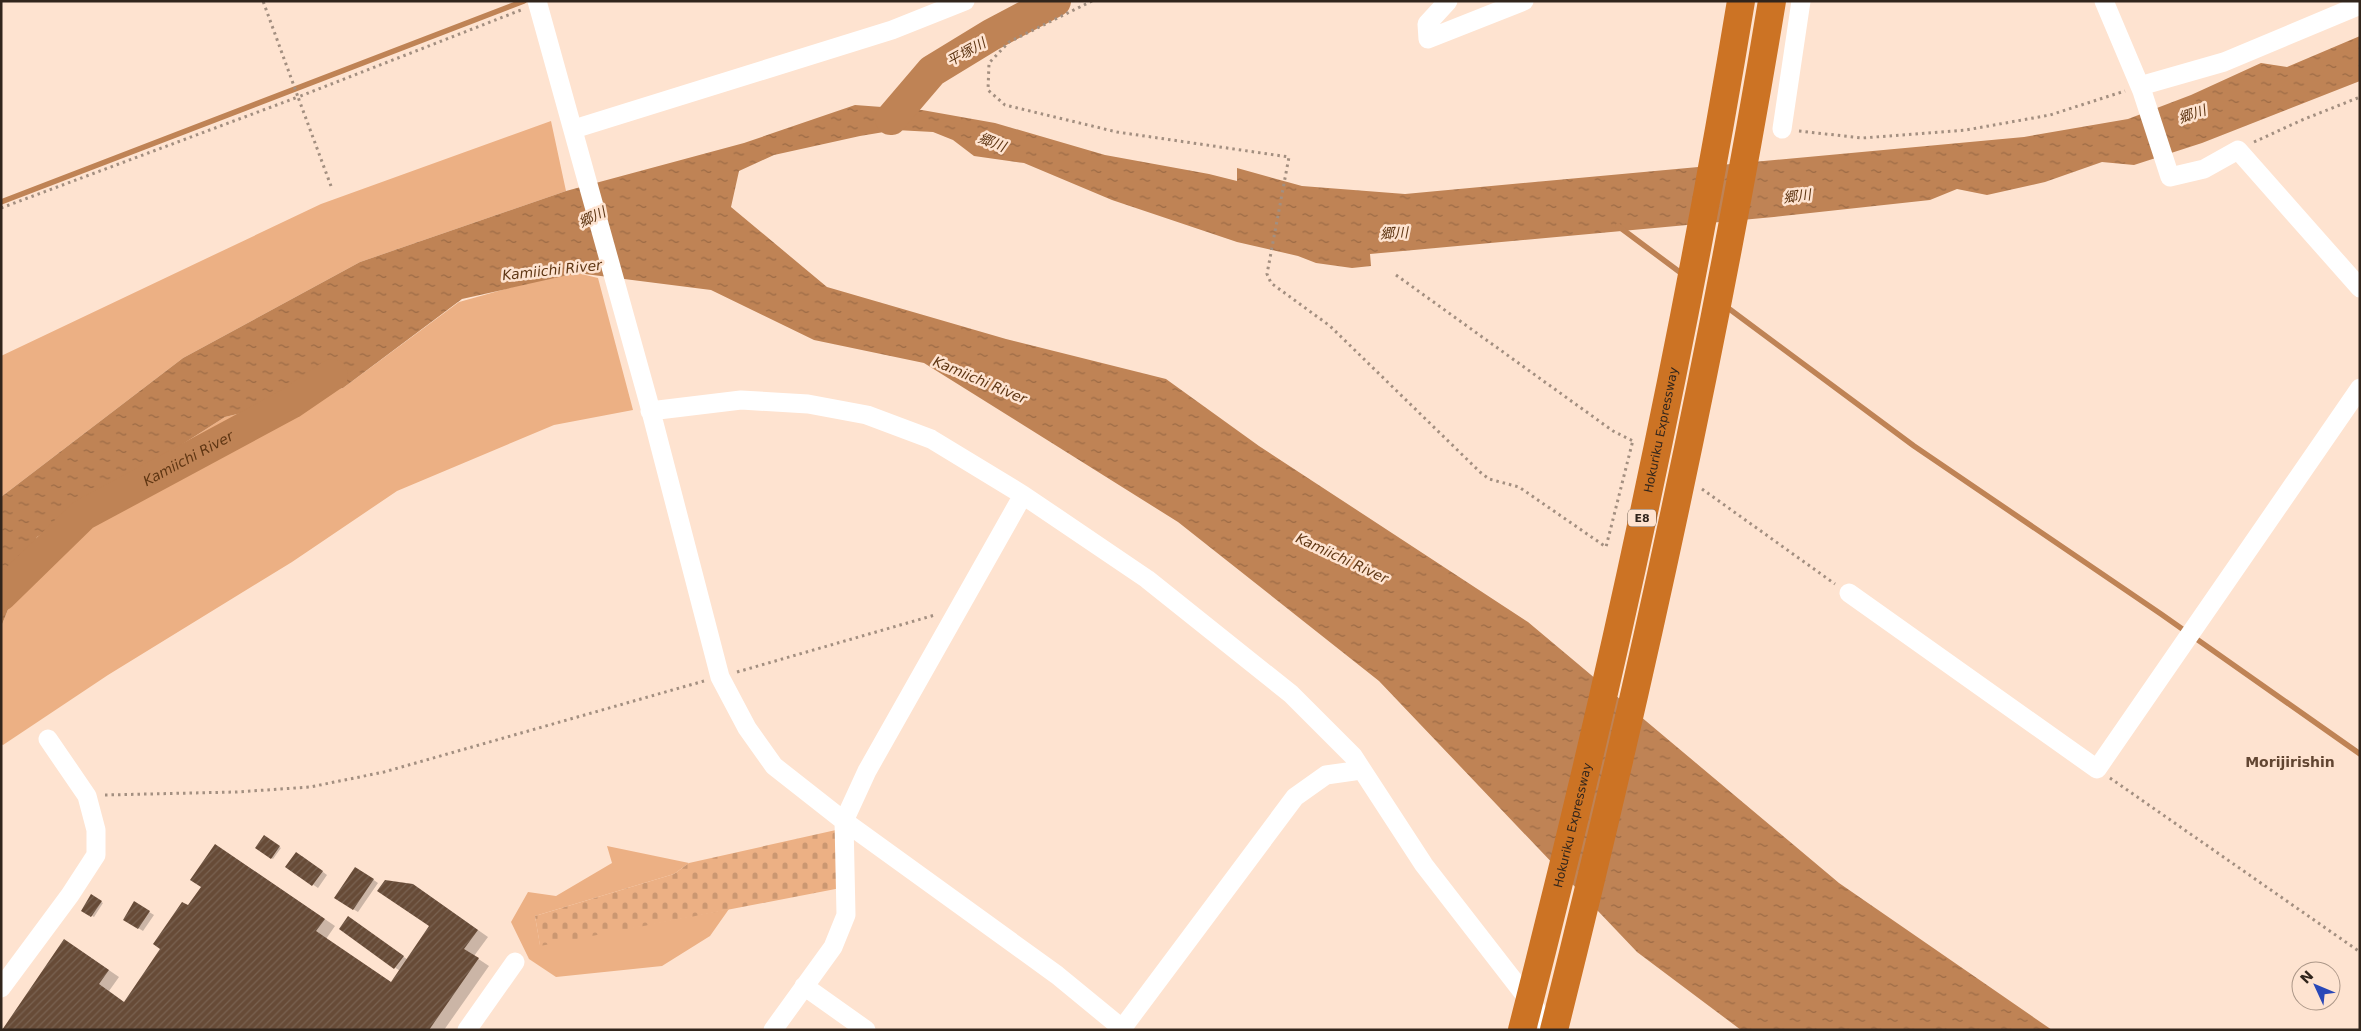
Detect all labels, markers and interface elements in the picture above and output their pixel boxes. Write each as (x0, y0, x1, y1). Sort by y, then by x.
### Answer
water label: 平塚川 (944, 34, 990, 69)
water label: 郷川 (2176, 101, 2210, 126)
water label: 郷川 (976, 130, 1010, 155)
water label: 郷川 (1782, 186, 1814, 206)
water label: 郷川 (576, 203, 610, 230)
water label: 郷川 (1380, 224, 1410, 242)
water label: Kamiichi River (502, 257, 604, 283)
water label: Kamiichi River (931, 353, 1030, 407)
street label: Hokuriku Expressway (1641, 366, 1681, 494)
water label: Kamiichi River (140, 427, 237, 489)
road number: E8 (1628, 509, 1656, 526)
water label: Kamiichi River (1293, 530, 1392, 587)
district label: Morijirishin (2245, 754, 2335, 770)
street label: Hokuriku Expressway (1551, 761, 1595, 889)
north arrow (2291, 961, 2341, 1011)
text: N (2297, 967, 2316, 987)

